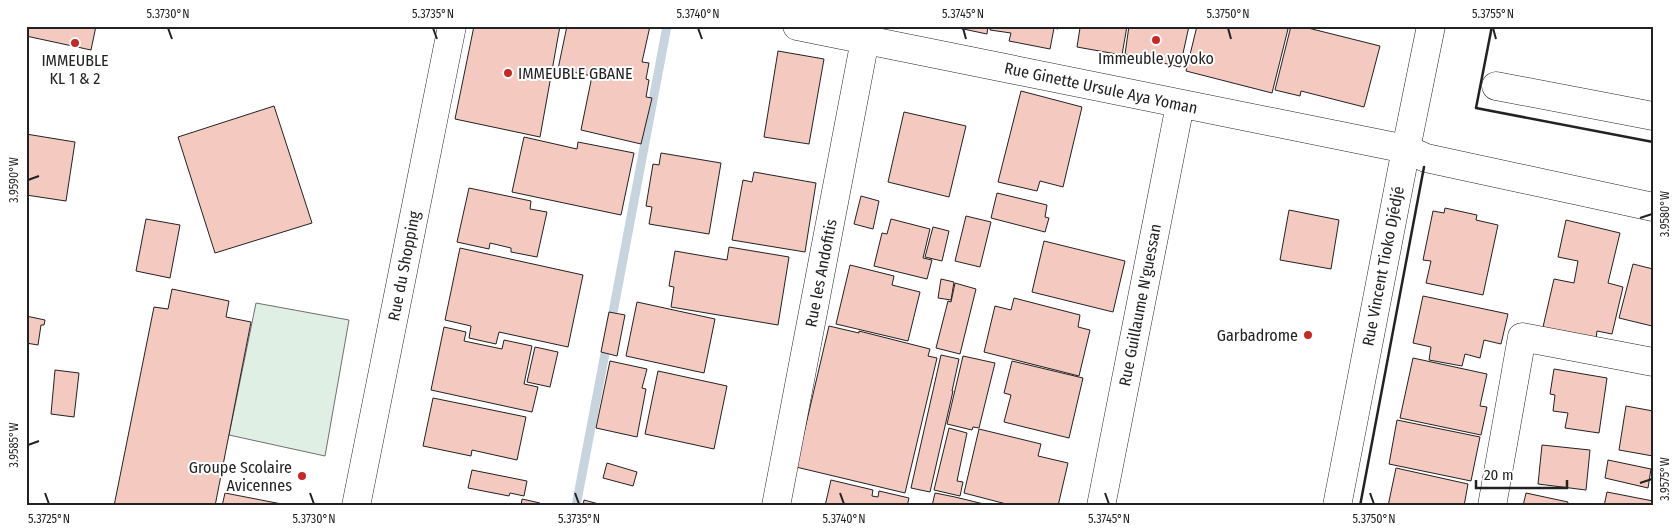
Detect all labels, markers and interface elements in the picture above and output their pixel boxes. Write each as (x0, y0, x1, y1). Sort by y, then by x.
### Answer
text: 5.3730°N (147, 7, 189, 21)
text: 5.3735°N (412, 7, 454, 21)
text: 5.3740°N (677, 7, 719, 21)
text: 5.3745°N (942, 7, 984, 21)
text: 5.3750°N (1207, 7, 1249, 21)
text: 5.3755°N (1472, 7, 1514, 21)
marker: Immeuble yoyoko (1150, 34, 1162, 46)
marker: IMMEUBLE KL 1 & 2 (69, 37, 81, 49)
place label: Immeuble yoyoko (1098, 49, 1214, 68)
place label: IMMEUBLE KL 1 & 2 (41, 51, 109, 88)
street label: Rue Ginette Ursule Aya Yoman (1003, 58, 1199, 118)
place label: IMMEUBLE GBANE (518, 64, 632, 83)
marker: IMMEUBLE GBANE (502, 67, 514, 79)
text: 3.9590°W (7, 157, 21, 203)
street label: Rue Vincent Tioko Djédjé (1358, 184, 1408, 347)
text: 3.9580°W (1658, 191, 1672, 237)
street label: Rue du Shopping (384, 209, 424, 322)
street label: Rue les Andofitis (801, 217, 841, 329)
street label: Rue Guillaume N'guessan (1115, 222, 1165, 388)
place label: Garbadrome (1217, 326, 1298, 345)
marker: Garbadrome (1302, 329, 1314, 341)
text: 3.9585°W (7, 422, 21, 468)
scale bar (1476, 457, 1568, 489)
text: 3.9575°W (1658, 457, 1672, 501)
place label: Groupe Scolaire Avicennes (189, 458, 292, 495)
text: 20 m (1484, 466, 1514, 484)
marker: Groupe Scolaire Avicennes (296, 470, 308, 482)
text: 5.3725°N (28, 512, 70, 526)
text: 5.3730°N (293, 512, 335, 526)
text: 5.3735°N (558, 512, 600, 526)
text: 5.3740°N (823, 512, 865, 526)
text: 5.3745°N (1088, 512, 1130, 526)
text: 5.3750°N (1353, 512, 1395, 526)

